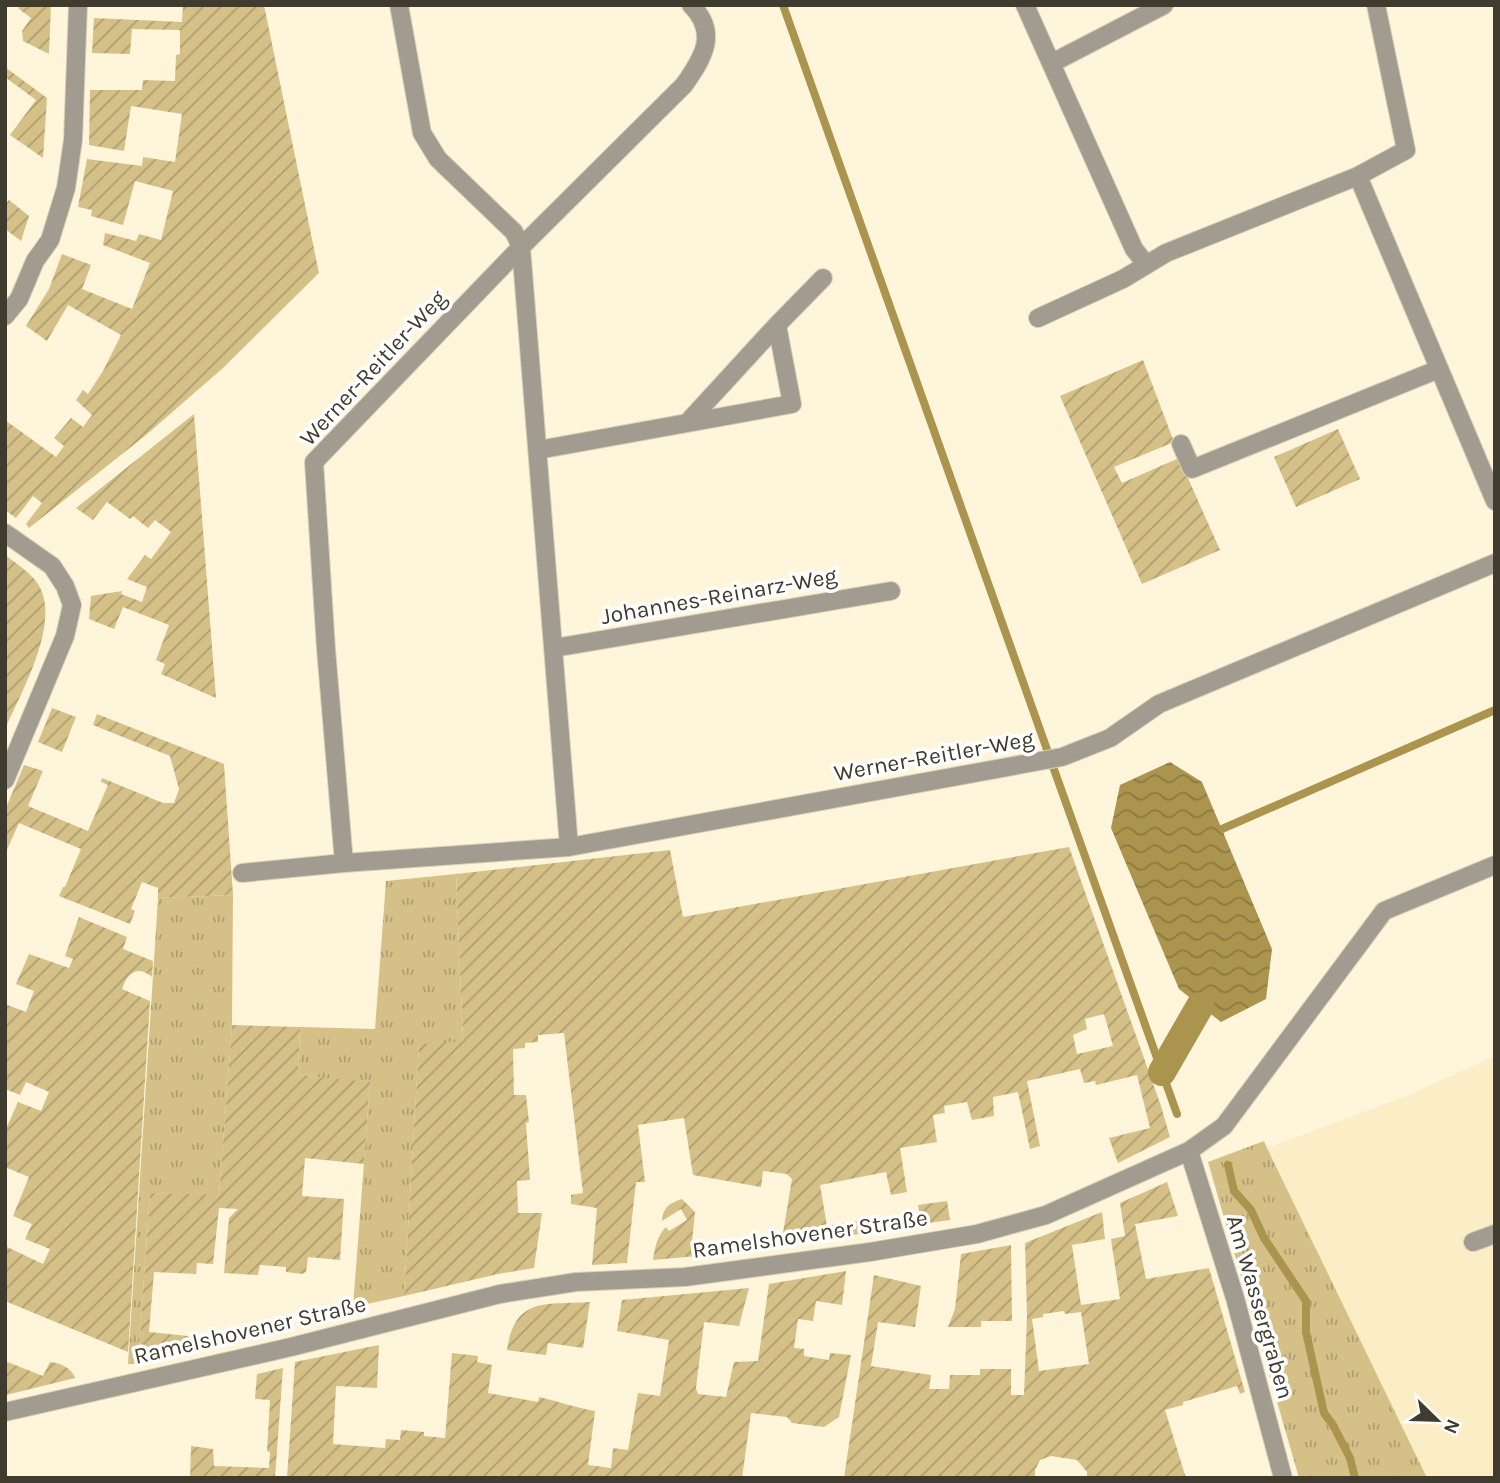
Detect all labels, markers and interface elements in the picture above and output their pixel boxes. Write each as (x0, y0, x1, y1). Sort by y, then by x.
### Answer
street label: Werner-Reitler-Weg (294, 285, 452, 451)
street label: Johannes-Reinarz-Weg (599, 562, 839, 630)
street label: Werner-Reitler-Weg (832, 725, 1036, 787)
street label: Ramelshovener Straße (691, 1204, 929, 1264)
street label: Am Wassergraben (1221, 1212, 1299, 1402)
street label: Ramelshovener Straße (131, 1290, 369, 1370)
north arrow (1402, 1385, 1472, 1455)
text: N (1439, 1416, 1465, 1437)

